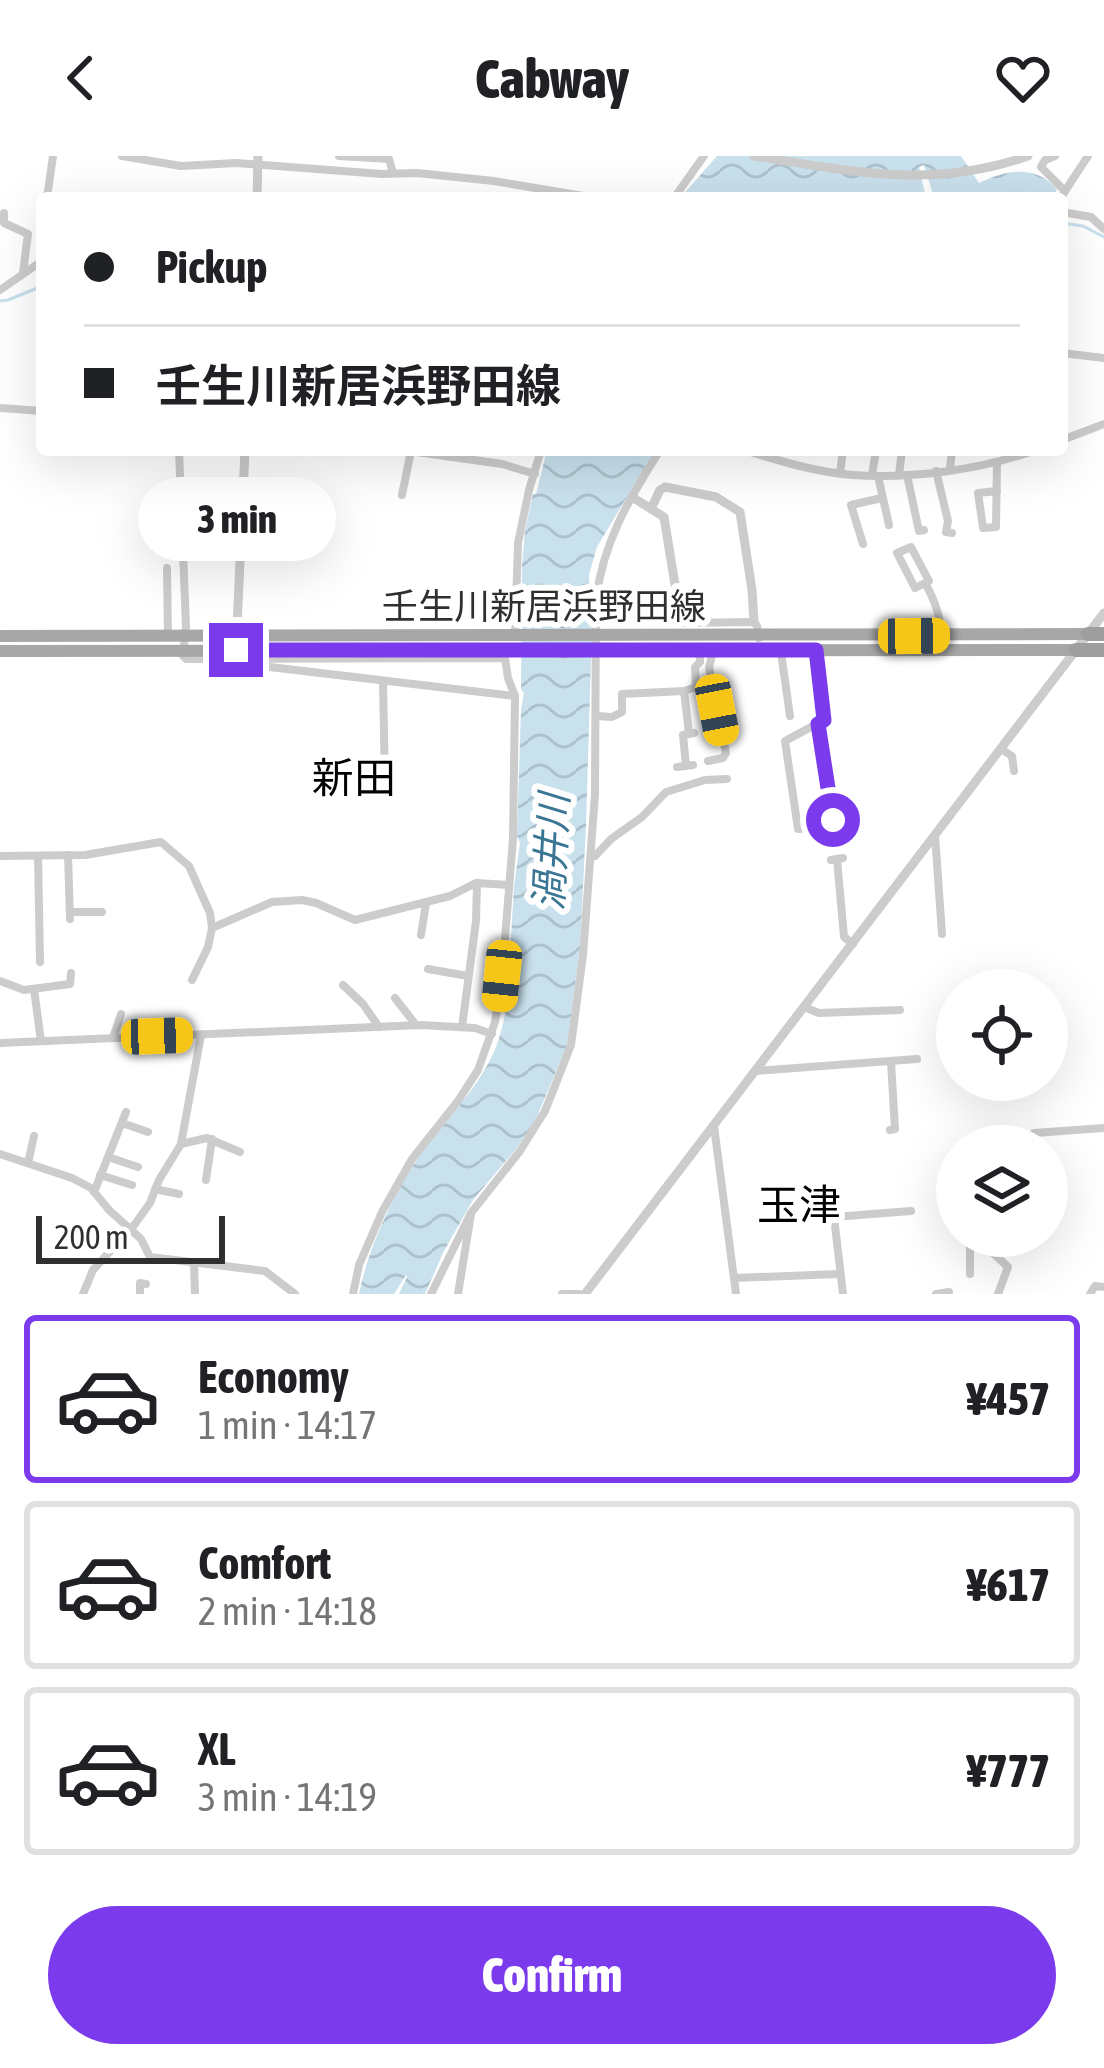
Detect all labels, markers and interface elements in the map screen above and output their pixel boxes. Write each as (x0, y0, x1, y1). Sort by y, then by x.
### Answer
icon: back (48, 45, 114, 111)
icon: heart (990, 45, 1056, 111)
text: Cabway (475, 48, 629, 109)
text: Pickup (156, 241, 267, 293)
text: 壬生川新居浜野田線 (156, 360, 561, 412)
callout: 3 min (137, 476, 335, 560)
text: 3 min (197, 497, 277, 541)
street label: 壬生川新居浜野田線 (382, 585, 706, 627)
car (878, 617, 950, 655)
route end (209, 623, 263, 677)
car (692, 671, 742, 749)
district label: 新田 (312, 754, 396, 802)
water label: 渦井川 (526, 788, 576, 912)
route start (806, 793, 860, 847)
car (480, 938, 524, 1014)
map controls (936, 969, 1068, 1257)
button: locate (936, 969, 1068, 1101)
car (120, 1017, 194, 1055)
button: layers (936, 1125, 1068, 1257)
district label: 玉津 (757, 1181, 841, 1229)
scale bar (36, 1210, 225, 1263)
text: 200 m (54, 1218, 129, 1256)
icon: car (54, 1345, 162, 1453)
text: Economy (198, 1351, 349, 1403)
text: ¥457 (967, 1373, 1050, 1425)
text: 1 min · 14:17 (198, 1403, 377, 1447)
icon: car (54, 1531, 162, 1639)
text: Comfort (198, 1537, 331, 1589)
text: ¥617 (967, 1559, 1050, 1611)
text: 2 min · 14:18 (198, 1589, 377, 1633)
icon: car (54, 1717, 162, 1825)
text: XL (198, 1723, 236, 1775)
text: ¥777 (967, 1745, 1050, 1797)
text: 3 min · 14:19 (198, 1775, 377, 1819)
button: Confirm (48, 1906, 1056, 2044)

